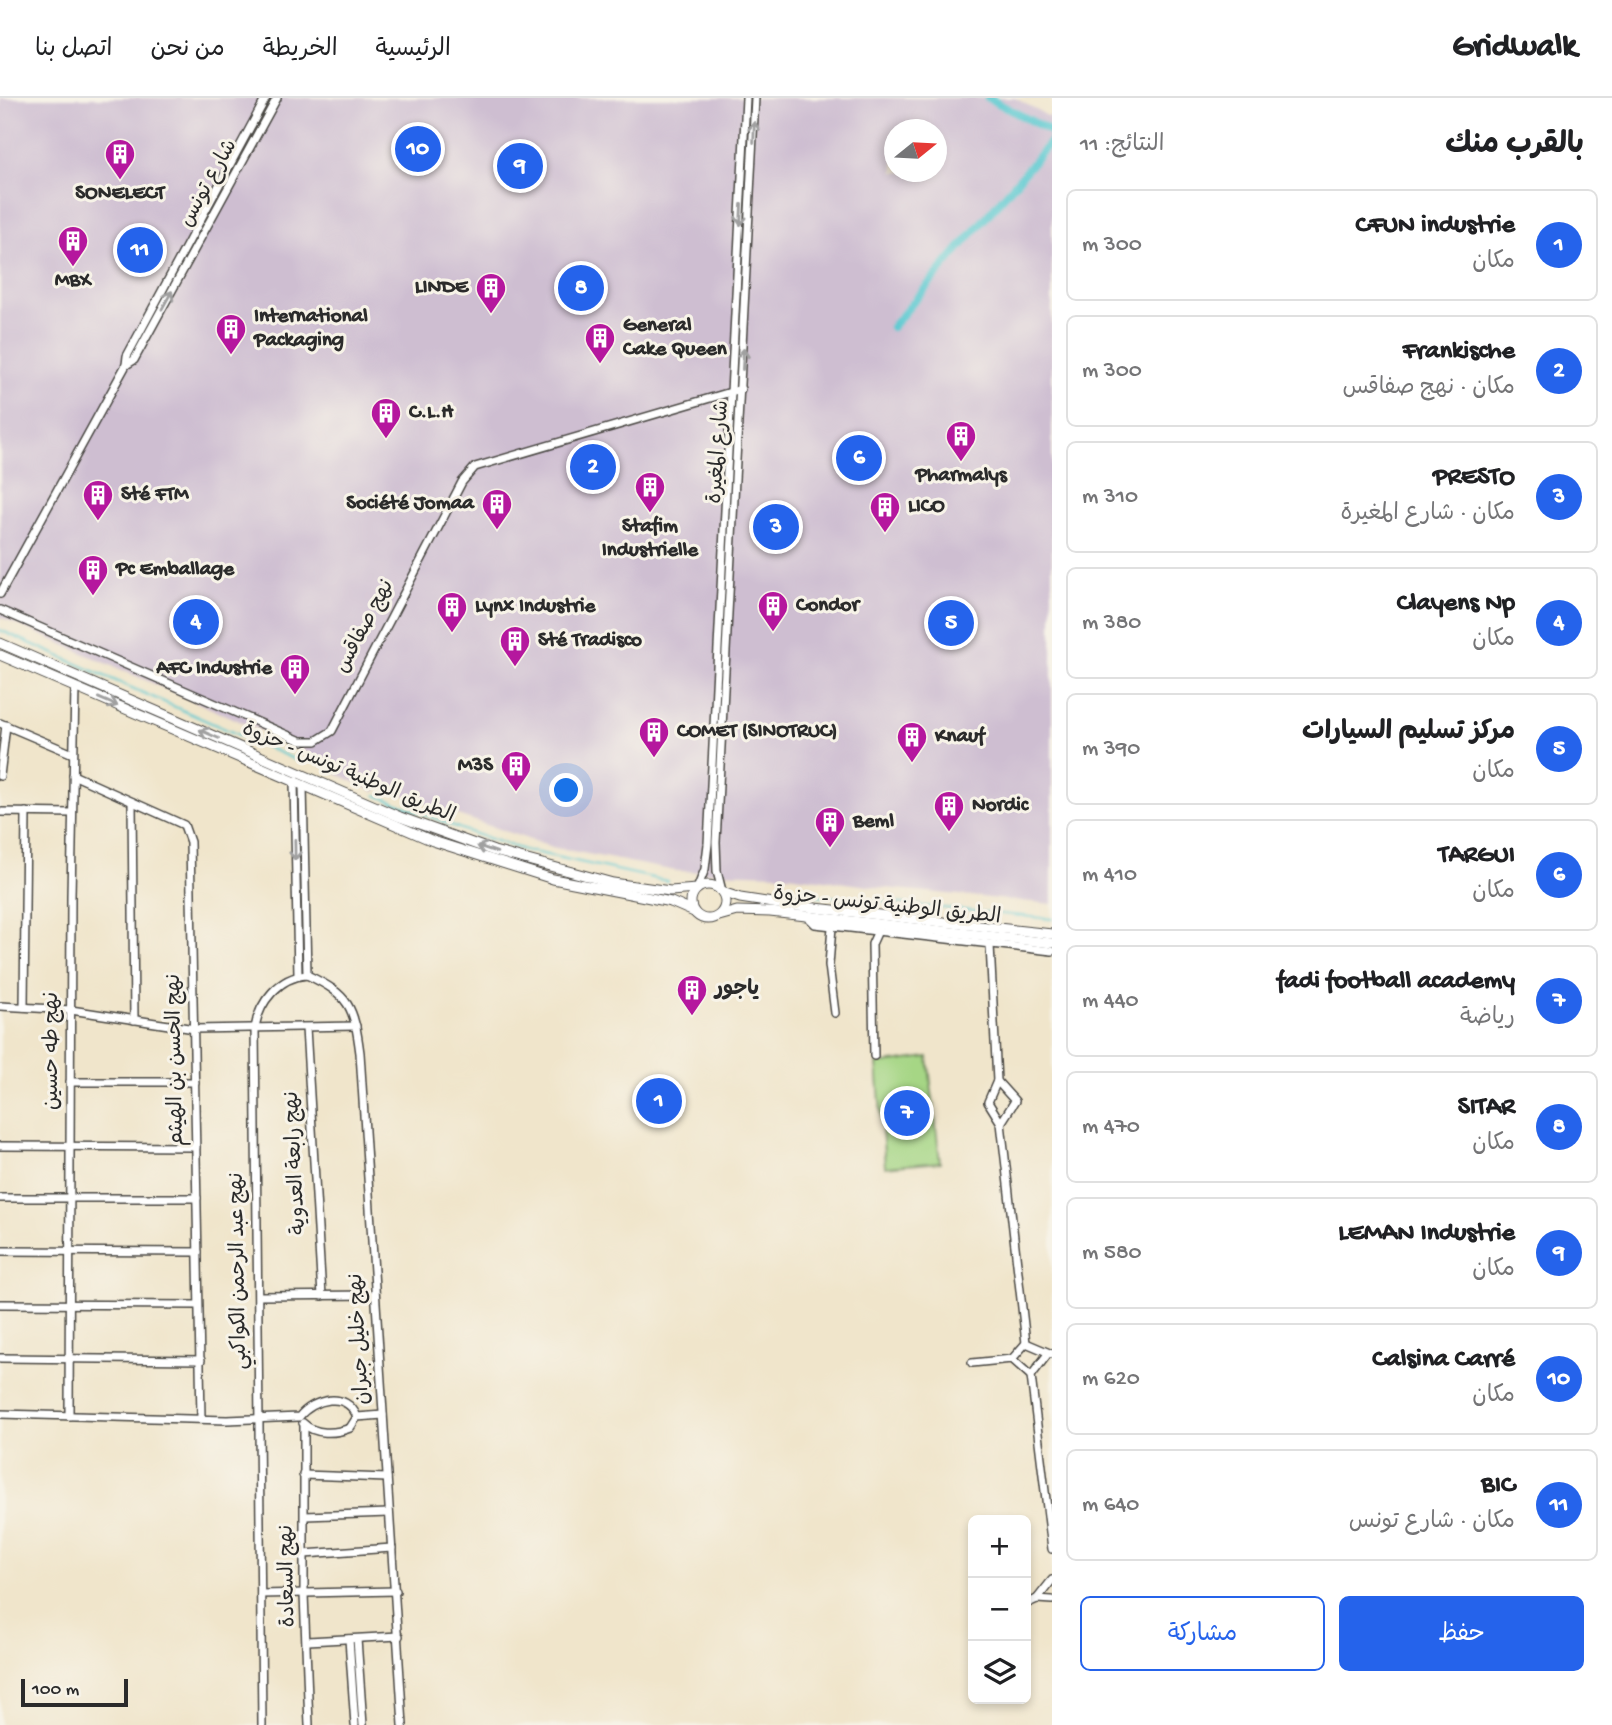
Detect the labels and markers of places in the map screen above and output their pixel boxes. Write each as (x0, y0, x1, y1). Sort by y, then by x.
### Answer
pin: 10 (395, 123, 441, 175)
building icon: SONELECT (103, 137, 137, 181)
pin: 9 (497, 140, 543, 192)
place label: SONELECT (75, 182, 167, 207)
building icon: MBX (56, 224, 90, 268)
pin: 11 (117, 224, 163, 276)
pin: 8 (558, 262, 604, 314)
place label: MBX (55, 269, 93, 294)
building icon: LINDE (474, 271, 508, 315)
place label: LINDE (415, 276, 470, 301)
place label: International Packaging (253, 305, 368, 354)
building icon: International Packaging (214, 312, 248, 356)
place label: General Cake Queen (622, 314, 728, 363)
building icon: General Cake Queen (583, 321, 617, 365)
building icon: C.L.H (369, 396, 403, 440)
place label: C.L.H (408, 401, 454, 426)
building icon: Pharmalys (944, 419, 978, 463)
pin: 6 (836, 432, 882, 484)
pin: 2 (570, 441, 616, 493)
place label: Pharmalys (914, 464, 1008, 489)
building icon: Stafim Industrielle (633, 470, 667, 514)
building icon: Sté FTM (81, 478, 115, 522)
place label: Sté FTM (121, 483, 190, 508)
building icon: Société Jomaa (480, 487, 514, 531)
building icon: LICO (868, 490, 902, 534)
place label: Société Jomaa (346, 492, 475, 517)
place label: LICO (908, 495, 945, 520)
pin: 3 (753, 501, 799, 553)
place label: Stafim Industrielle (602, 515, 699, 564)
building icon: Pc Emballage (76, 553, 110, 597)
place label: Pc Emballage (115, 558, 235, 583)
building icon: Condor (756, 589, 790, 633)
building icon: Lynx Industrie (435, 590, 469, 634)
place label: Condor (795, 594, 861, 619)
place label: Lynx Industrie (475, 595, 596, 620)
pin: 4 (173, 596, 219, 648)
pin: 5 (928, 597, 974, 649)
building icon: Sté Tradisco (498, 624, 532, 668)
place label: Sté Tradisco (538, 629, 642, 654)
building icon: AFC Industrie (278, 652, 312, 696)
place label: AFC Industrie (155, 657, 273, 682)
building icon: COMET (SINOTRUC) (637, 715, 671, 759)
place label: COMET (SINOTRUC) (676, 720, 837, 745)
building icon: Knauf (895, 720, 929, 764)
place label: Knauf (934, 725, 987, 750)
building icon: M3S (499, 749, 533, 793)
place label: M3S (458, 754, 494, 779)
building icon: Nordic (932, 789, 966, 833)
place label: Nordic (972, 794, 1030, 819)
building icon: Beml (813, 805, 847, 849)
place label: Beml (852, 810, 894, 835)
building icon: ياجور (675, 973, 709, 1017)
place label: ياجور (713, 978, 759, 1003)
pin: 1 (636, 1075, 682, 1127)
pin: 7 (884, 1087, 930, 1139)

